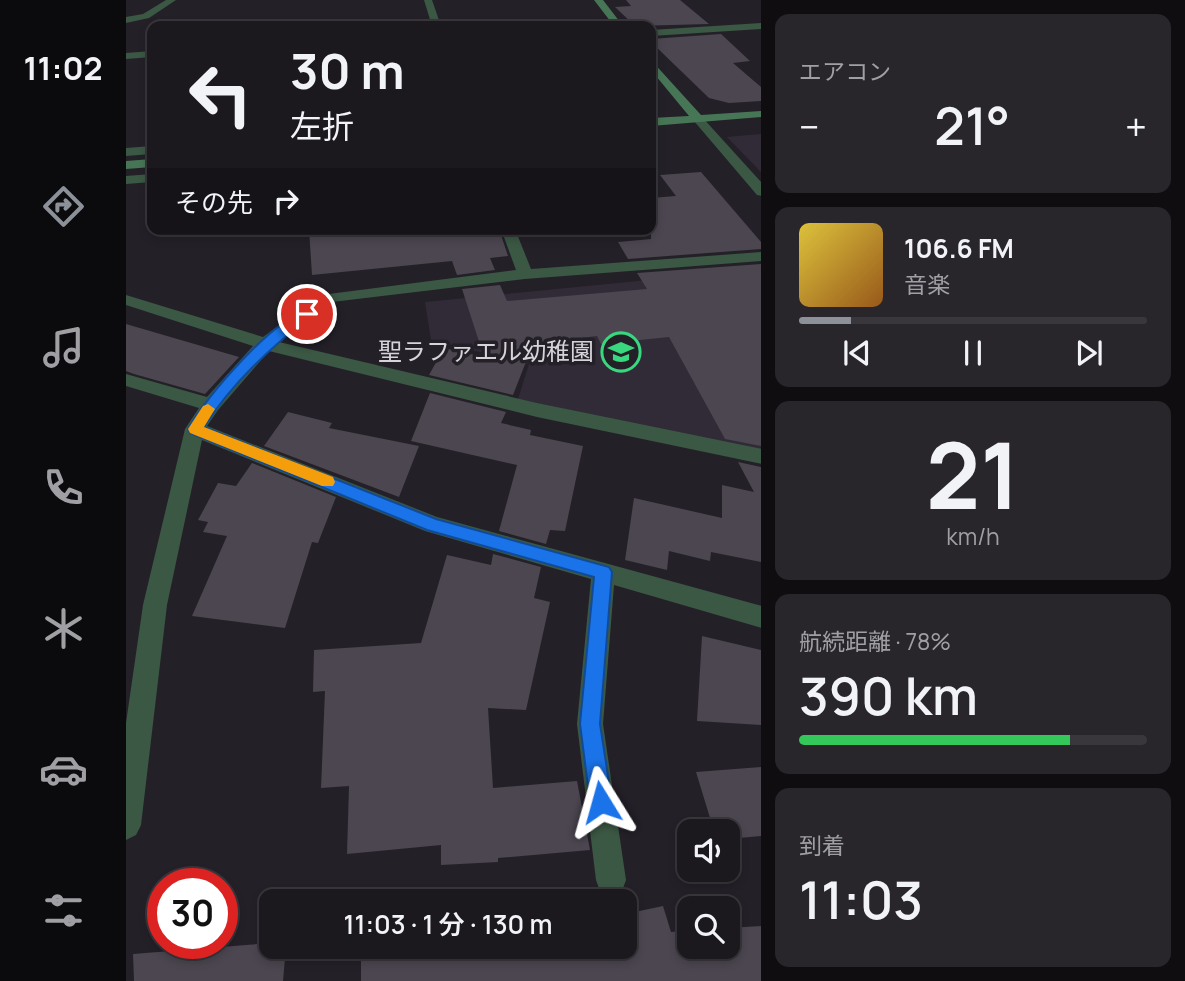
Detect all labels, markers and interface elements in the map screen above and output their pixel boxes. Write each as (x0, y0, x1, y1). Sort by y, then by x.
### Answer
text: 30 m (290, 37, 405, 104)
text: 11:02 (23, 46, 103, 90)
icon: left (175, 49, 266, 140)
text: エアコン (799, 55, 891, 87)
text: 21° (934, 90, 1010, 161)
text: − (799, 100, 820, 152)
text: + (1125, 100, 1147, 152)
text: 左折 (290, 104, 354, 148)
icon: directions (39, 182, 88, 231)
icon: right (267, 182, 305, 220)
text: その先 (175, 184, 253, 220)
text: 106.6 FM (904, 230, 1014, 266)
text: 音楽 (904, 268, 950, 300)
pin (277, 284, 337, 344)
icon: arrive (288, 295, 326, 333)
icon: music (39, 323, 88, 372)
school or university icon: 聖ラファエル幼稚園 (600, 331, 642, 373)
place label: 聖ラファエル幼稚園 (378, 334, 594, 367)
icon: previous (838, 334, 876, 372)
icon: pause (954, 334, 992, 372)
icon: next (1070, 334, 1108, 372)
text: 21 (926, 412, 1020, 536)
icon: phone (39, 463, 88, 512)
text: km/h (946, 520, 1000, 552)
icon: climate (39, 604, 88, 653)
text: 航続距離 · 78% (799, 625, 951, 657)
text: 390 km (799, 660, 978, 731)
icon: car (39, 745, 88, 794)
position arrow (564, 765, 638, 839)
map controls (677, 819, 740, 959)
button: sound (677, 819, 740, 882)
text: 到着 (799, 829, 845, 861)
text: 11:03 (799, 864, 923, 935)
speed limit sign: 30 (147, 868, 238, 959)
icon: filters (39, 886, 88, 935)
button: search (677, 896, 740, 959)
text: 11:03 · 1 分 · 130 m (344, 906, 552, 942)

